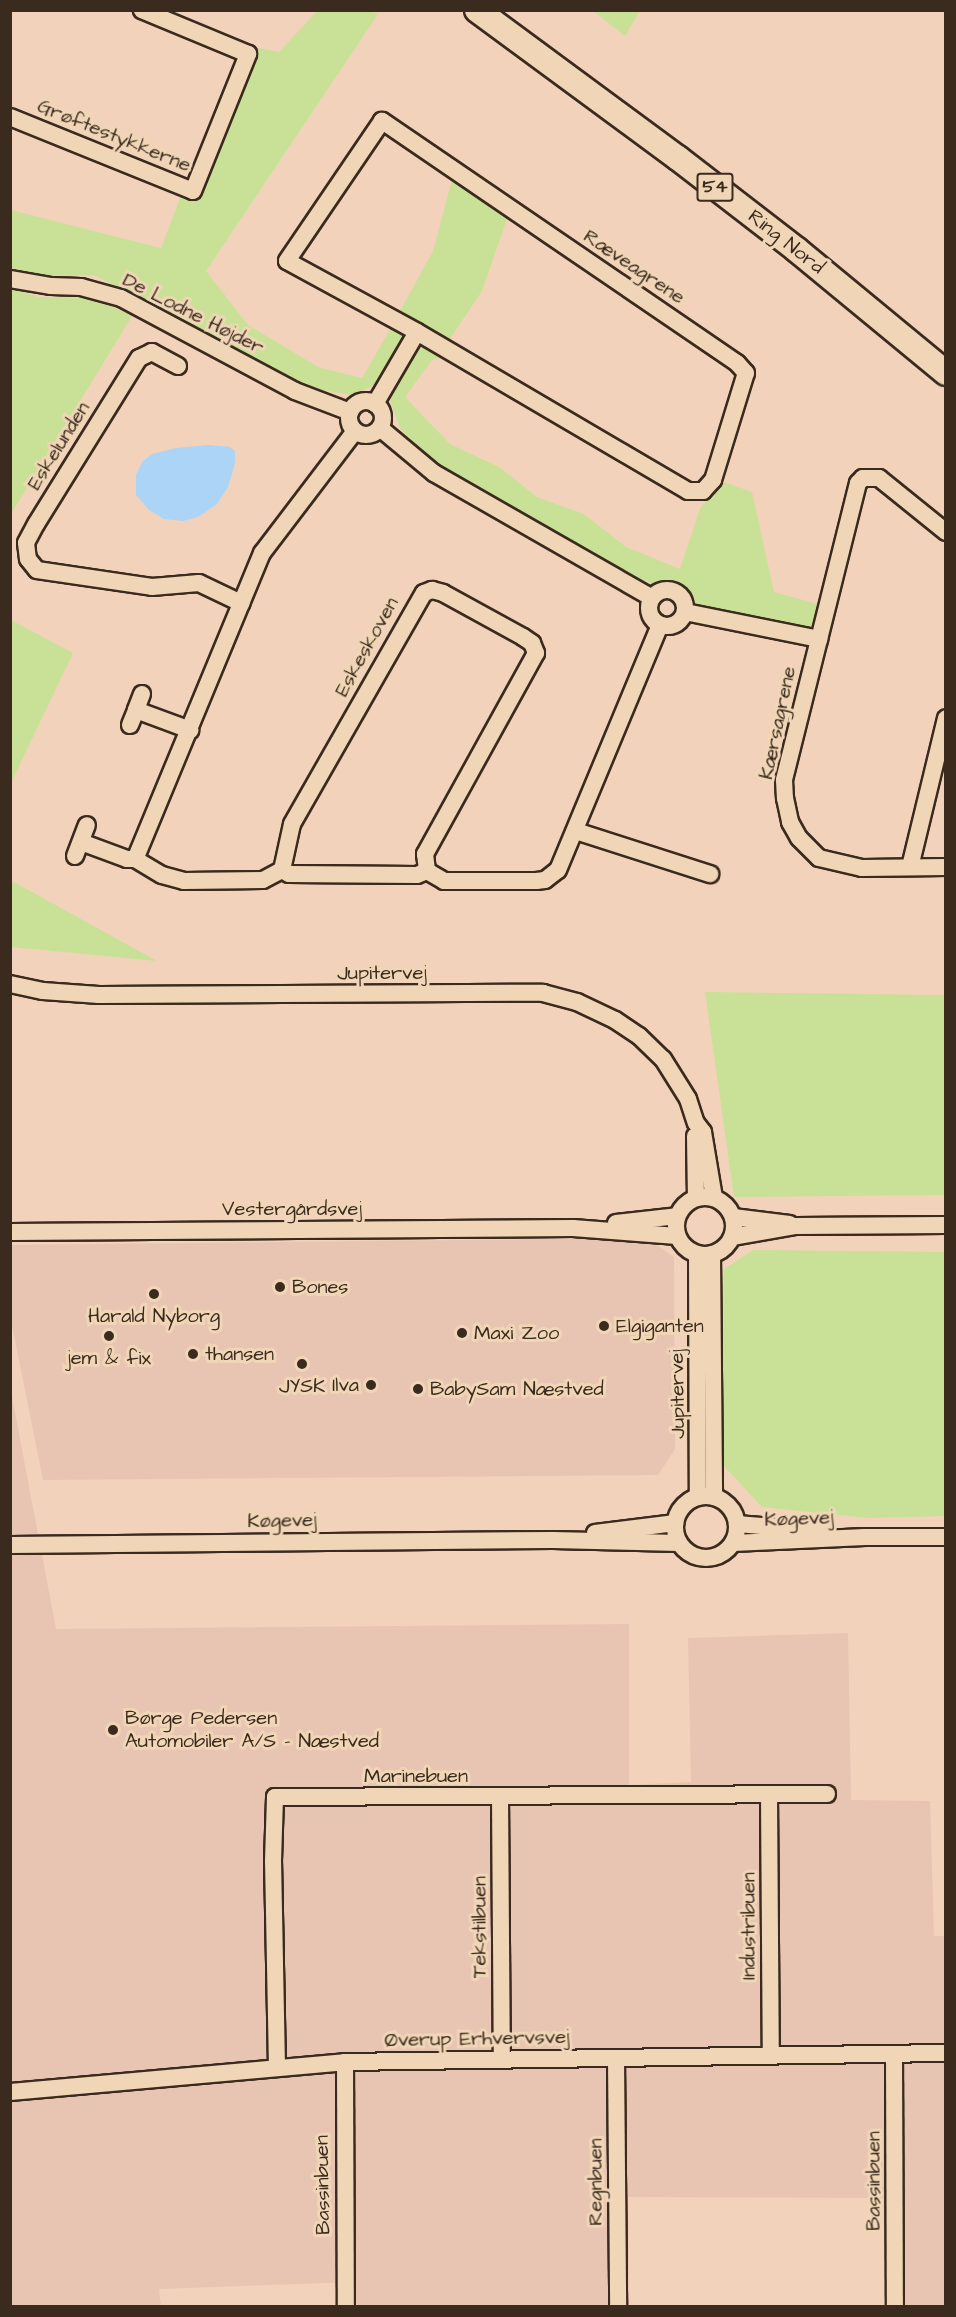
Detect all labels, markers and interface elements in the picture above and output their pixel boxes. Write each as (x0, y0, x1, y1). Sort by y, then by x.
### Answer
street label: Grøftestykkerne (34, 94, 194, 178)
road number: 54 (696, 172, 734, 202)
street label: Ring Nord (743, 205, 829, 279)
street label: Ræveagrene (579, 224, 689, 310)
street label: De Lodne Højder (118, 268, 268, 360)
street label: Eskelunden (22, 398, 96, 494)
street label: Eskeskoven (330, 593, 404, 701)
street label: Kærsagrene (754, 664, 802, 782)
street label: Jupitervej (337, 961, 427, 985)
street label: Vestergårdsvej (222, 1197, 362, 1221)
place label: Bones (292, 1275, 348, 1299)
marker: Bones (273, 1280, 287, 1294)
marker: Harald Nyborg (147, 1287, 161, 1301)
place label: Harald Nyborg (88, 1304, 220, 1328)
place label: Elgiganten (616, 1314, 704, 1338)
marker: Elgiganten (597, 1319, 611, 1333)
place label: Maxi Zoo (474, 1321, 559, 1345)
marker: Maxi Zoo (455, 1326, 469, 1340)
marker: jem & fix (102, 1329, 116, 1343)
place label: thansen (205, 1342, 274, 1366)
place label: jem & fix (67, 1346, 151, 1370)
marker: thansen (186, 1347, 200, 1361)
street label: Jupitervej (665, 1349, 691, 1439)
marker: JYSK (295, 1357, 309, 1371)
place label: Ilva (332, 1373, 359, 1397)
place label: JYSK (279, 1374, 325, 1398)
place label: BabySam Næstved (430, 1377, 604, 1401)
marker: Ilva (364, 1378, 378, 1392)
marker: BabySam Næstved (411, 1382, 425, 1396)
street label: Køgevej (764, 1506, 834, 1532)
street label: Køgevej (247, 1508, 317, 1534)
place label: Børge Pedersen Automobiler A/S - Næstved (125, 1706, 379, 1753)
marker: Børge Pedersen Automobiler A/S - Næstved (106, 1723, 120, 1737)
street label: Marinebuen (364, 1764, 468, 1788)
street label: Industribuen (737, 1872, 761, 1980)
street label: Tekstilbuen (468, 1876, 492, 1978)
street label: Øverup Erhvervsvej (384, 2025, 570, 2053)
street label: Bassinbuen (862, 2131, 886, 2231)
street label: Bassinbuen (310, 2135, 336, 2235)
street label: Regnbuen (584, 2138, 608, 2226)

